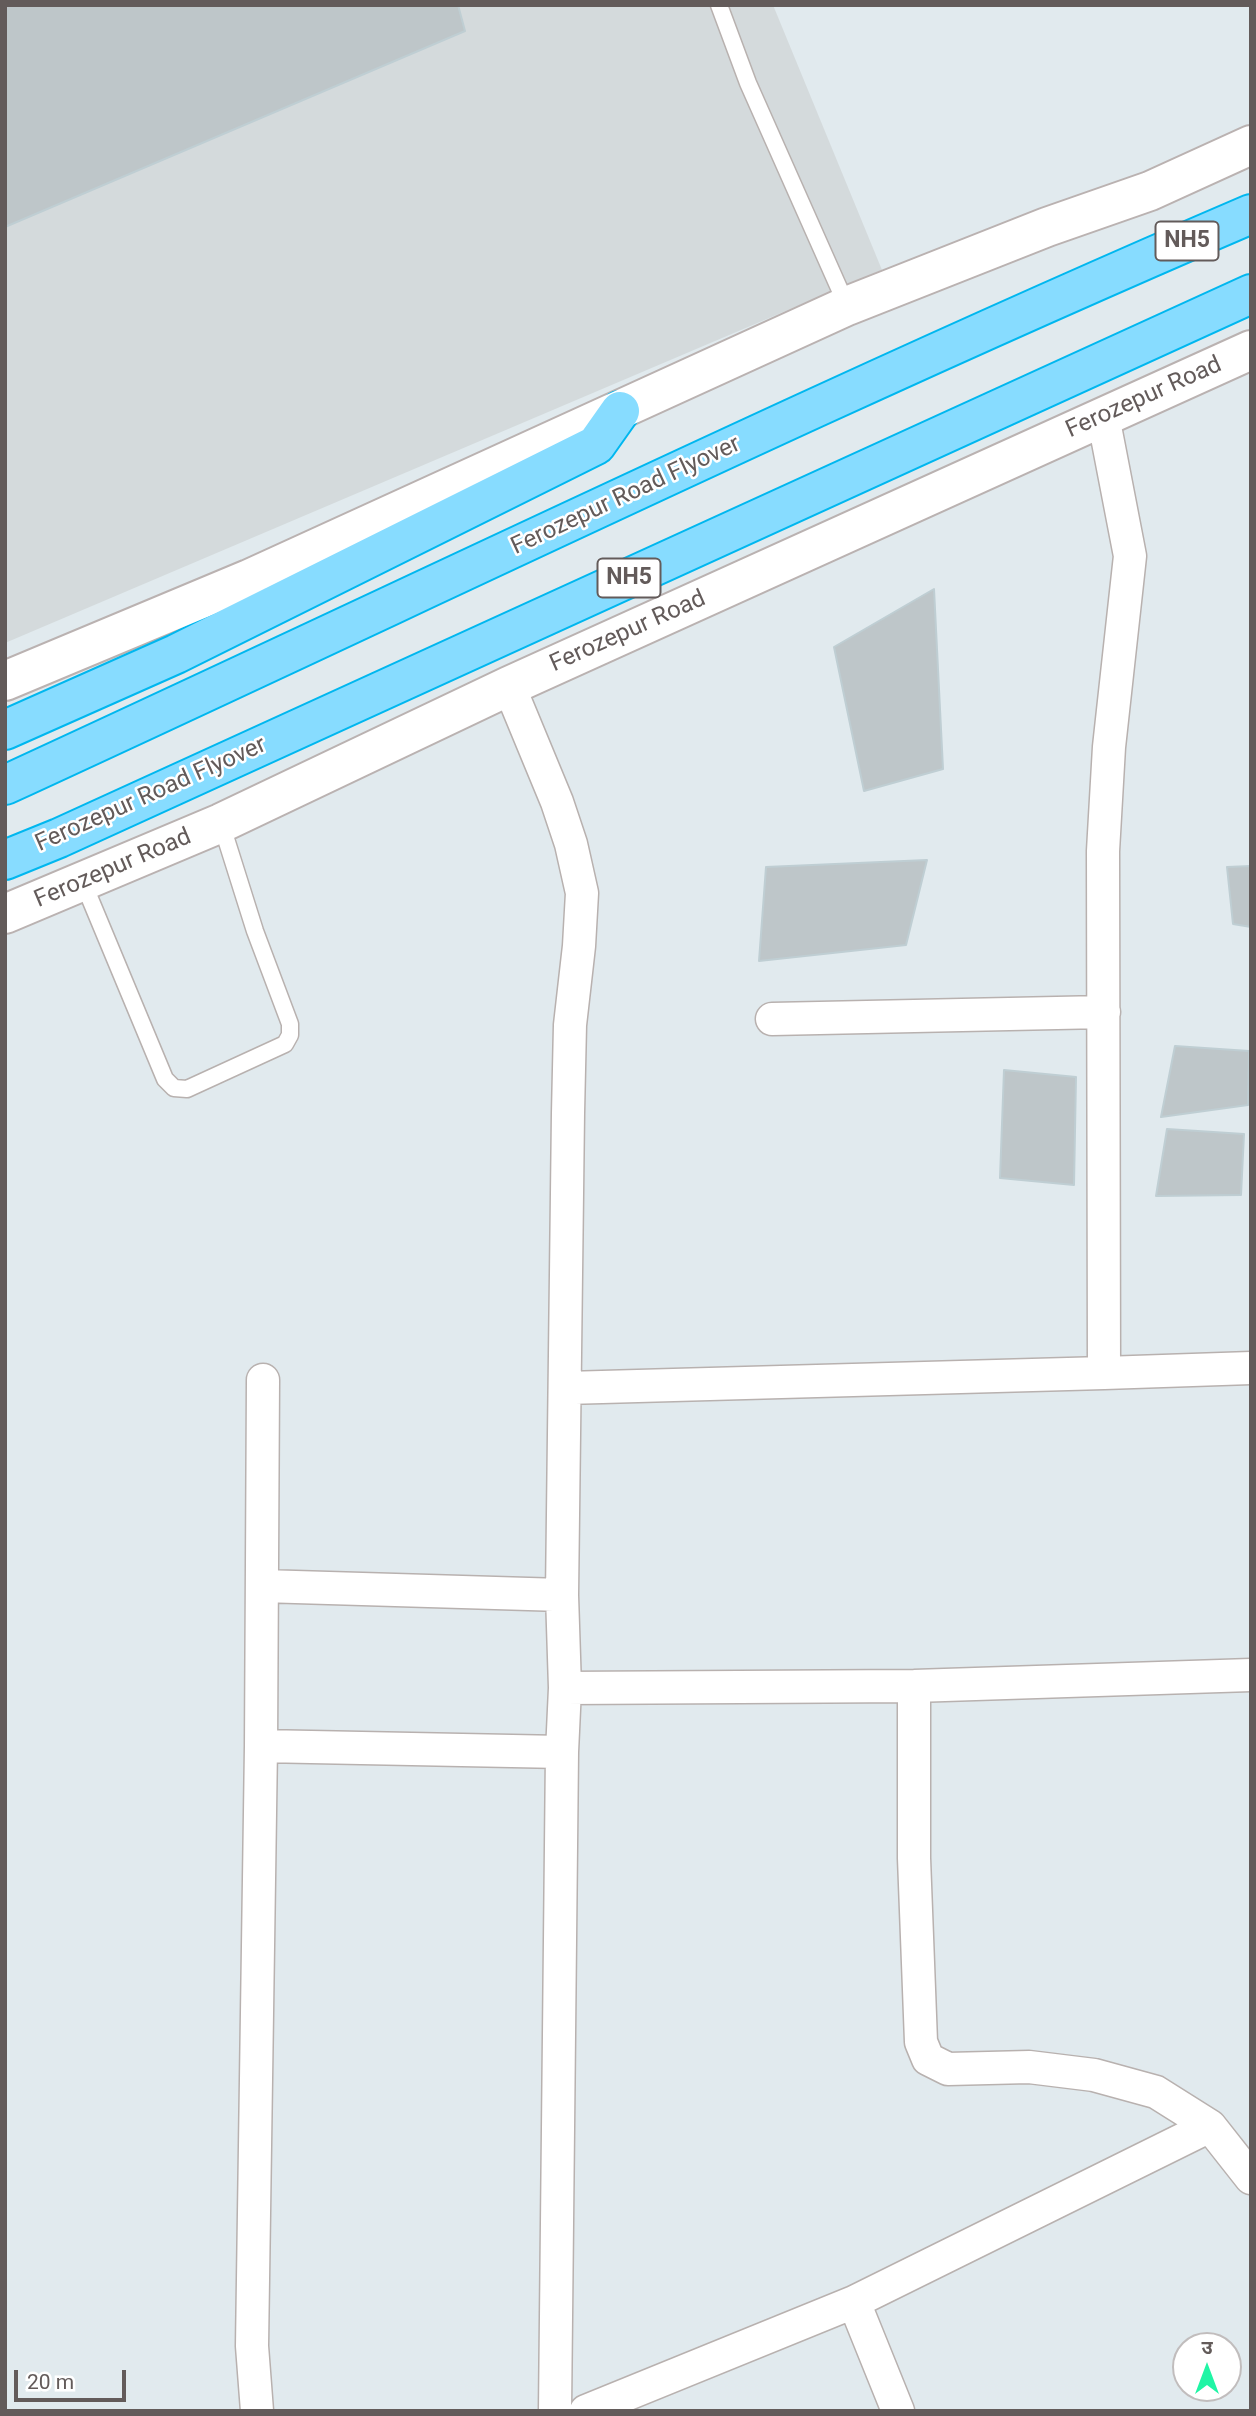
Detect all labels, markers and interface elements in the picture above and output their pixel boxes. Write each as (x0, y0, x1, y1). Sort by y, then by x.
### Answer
road number: NH5 (1156, 222, 1218, 260)
street label: Ferozepur Road (1062, 351, 1226, 445)
street label: Ferozepur Road Flyover (507, 430, 745, 562)
road number: NH5 (598, 558, 660, 598)
street label: Ferozepur Road (546, 585, 710, 679)
street label: Ferozepur Road Flyover (31, 731, 271, 859)
street label: Ferozepur Road (30, 823, 196, 915)
north arrow (1172, 2332, 1242, 2402)
text: उ (1201, 2336, 1213, 2359)
scale bar (18, 2356, 130, 2400)
text: 20 m (27, 2370, 74, 2394)

